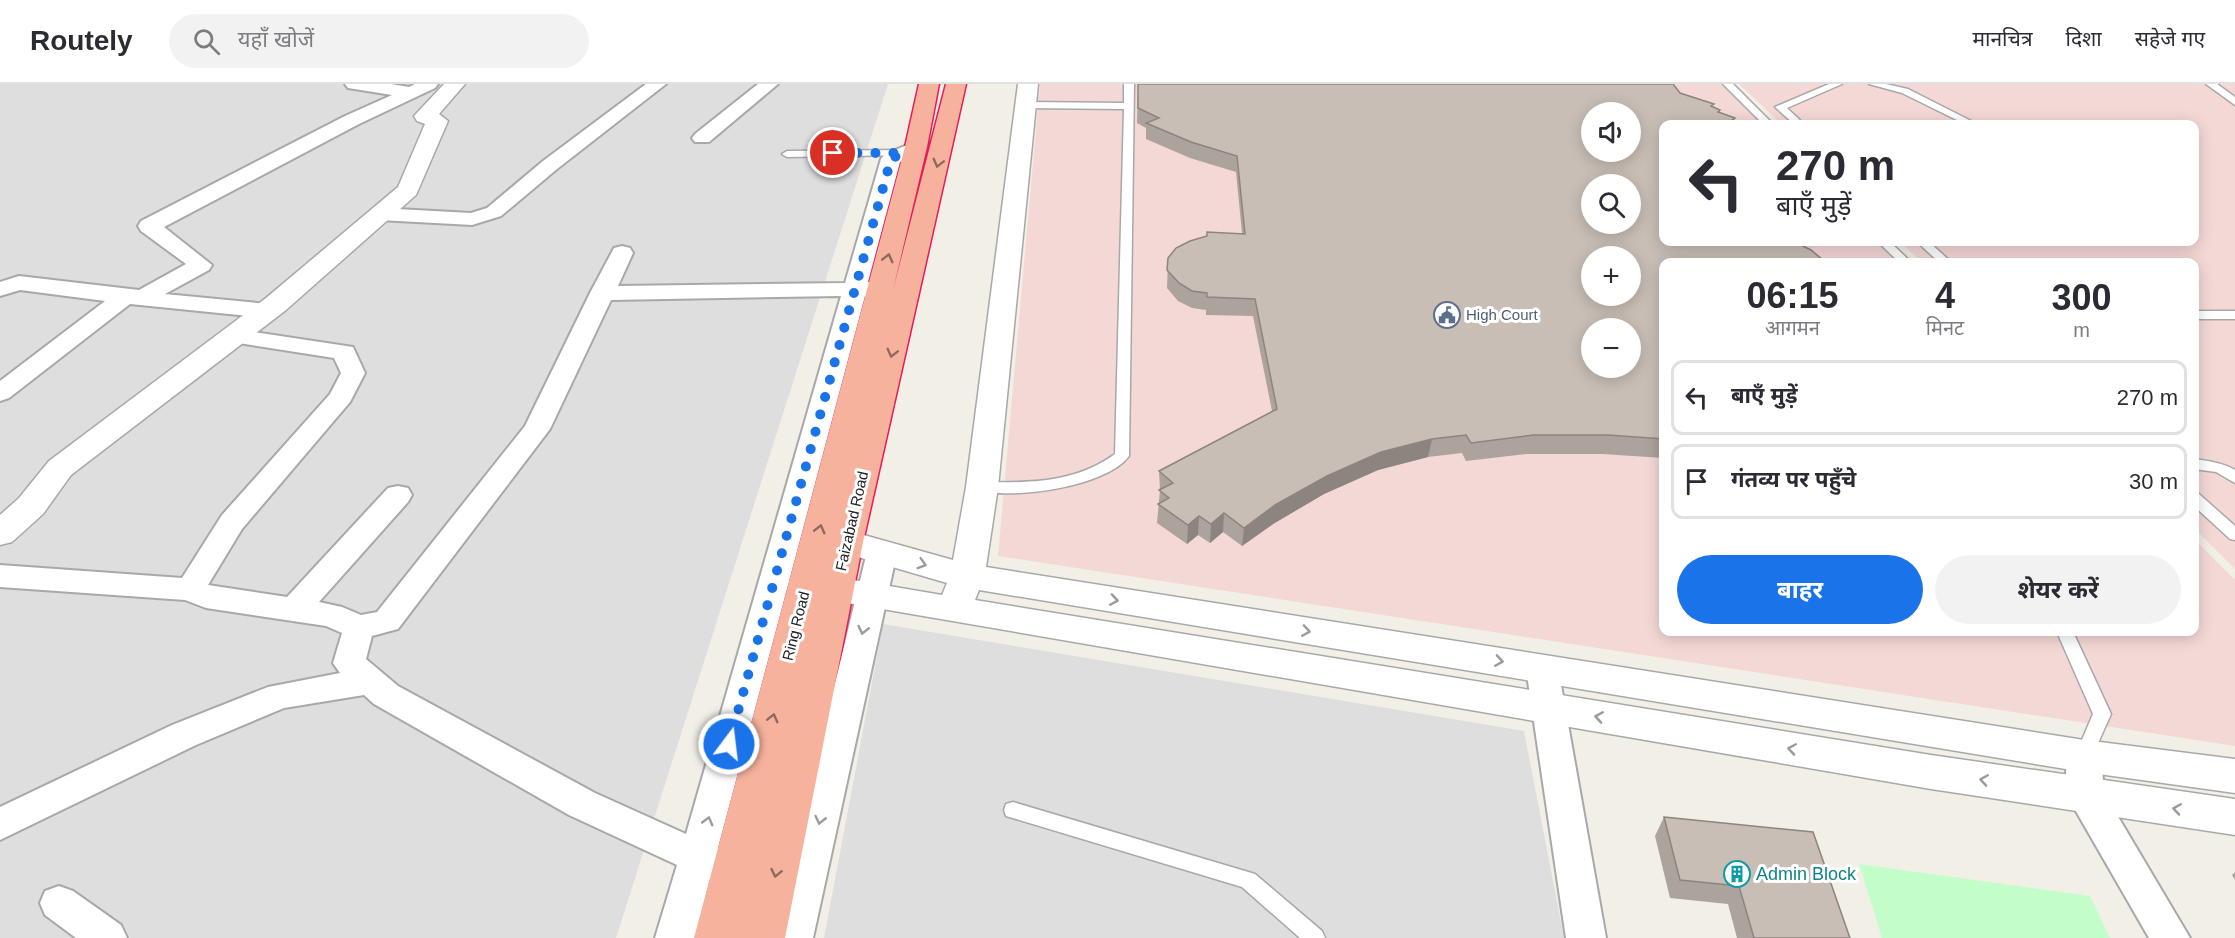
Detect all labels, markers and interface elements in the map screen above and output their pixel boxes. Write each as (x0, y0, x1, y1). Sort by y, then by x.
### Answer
search box (169, 14, 589, 68)
text: Routely (30, 25, 133, 56)
icon: search (190, 25, 223, 58)
text: यहाँ खोजें (238, 27, 314, 52)
text: मानचित्र (1972, 27, 2032, 50)
text: दिशा (2065, 27, 2102, 50)
text: सहेजे गए (2135, 27, 2205, 50)
map controls (1581, 102, 1641, 378)
button: sound (1581, 102, 1641, 162)
pin (807, 127, 858, 178)
icon: arrive (816, 136, 849, 169)
text: 270 m (1776, 142, 1895, 189)
icon: left (1677, 144, 1755, 222)
one-way arrow (932, 158, 945, 168)
button: search (1581, 174, 1641, 234)
text: बाएँ मुड़ें (1776, 191, 1851, 221)
button: + (1581, 246, 1641, 306)
one-way arrow (880, 253, 893, 263)
text: 06:15 (1746, 275, 1838, 316)
text: 4 (1935, 275, 1955, 316)
text: 300 (2052, 277, 2112, 318)
public building icon: High Court (1432, 300, 1462, 330)
place label: High Court (1466, 306, 1539, 323)
text: आगमन (1765, 317, 1820, 339)
text: मिनट (1926, 317, 1964, 339)
button: − (1581, 318, 1641, 378)
text: m (2073, 319, 2090, 341)
one-way arrow (886, 347, 899, 357)
icon: left (1680, 381, 1713, 414)
text: बाएँ मुड़ें (1731, 383, 1797, 408)
text: 270 m (2117, 385, 2178, 410)
icon: arrive (1680, 465, 1713, 498)
text: गंतव्य पर पहुँचे (1731, 467, 1856, 492)
street label: Faizabad Road (832, 469, 871, 572)
text: 30 m (2129, 469, 2178, 494)
one-way arrow (813, 524, 826, 534)
button: बाहर (1677, 555, 1923, 624)
button: शेयर करें (1935, 555, 2181, 624)
one-way arrow (917, 556, 927, 569)
street label: Ring Road (779, 589, 812, 662)
one-way arrow (1109, 593, 1119, 605)
one-way arrow (857, 624, 870, 634)
one-way arrow (1302, 624, 1311, 636)
one-way arrow (1494, 655, 1504, 667)
one-way arrow (1595, 711, 1605, 724)
position arrow (697, 712, 761, 776)
one-way arrow (765, 714, 778, 724)
one-way arrow (1787, 743, 1796, 755)
one-way arrow (1980, 774, 1989, 786)
one-way arrow (2173, 803, 2182, 815)
one-way arrow (814, 815, 827, 825)
one-way arrow (701, 816, 713, 827)
building icon: Admin Block (1722, 859, 1752, 889)
place label: Admin Block (1756, 864, 1857, 884)
one-way arrow (770, 868, 783, 878)

